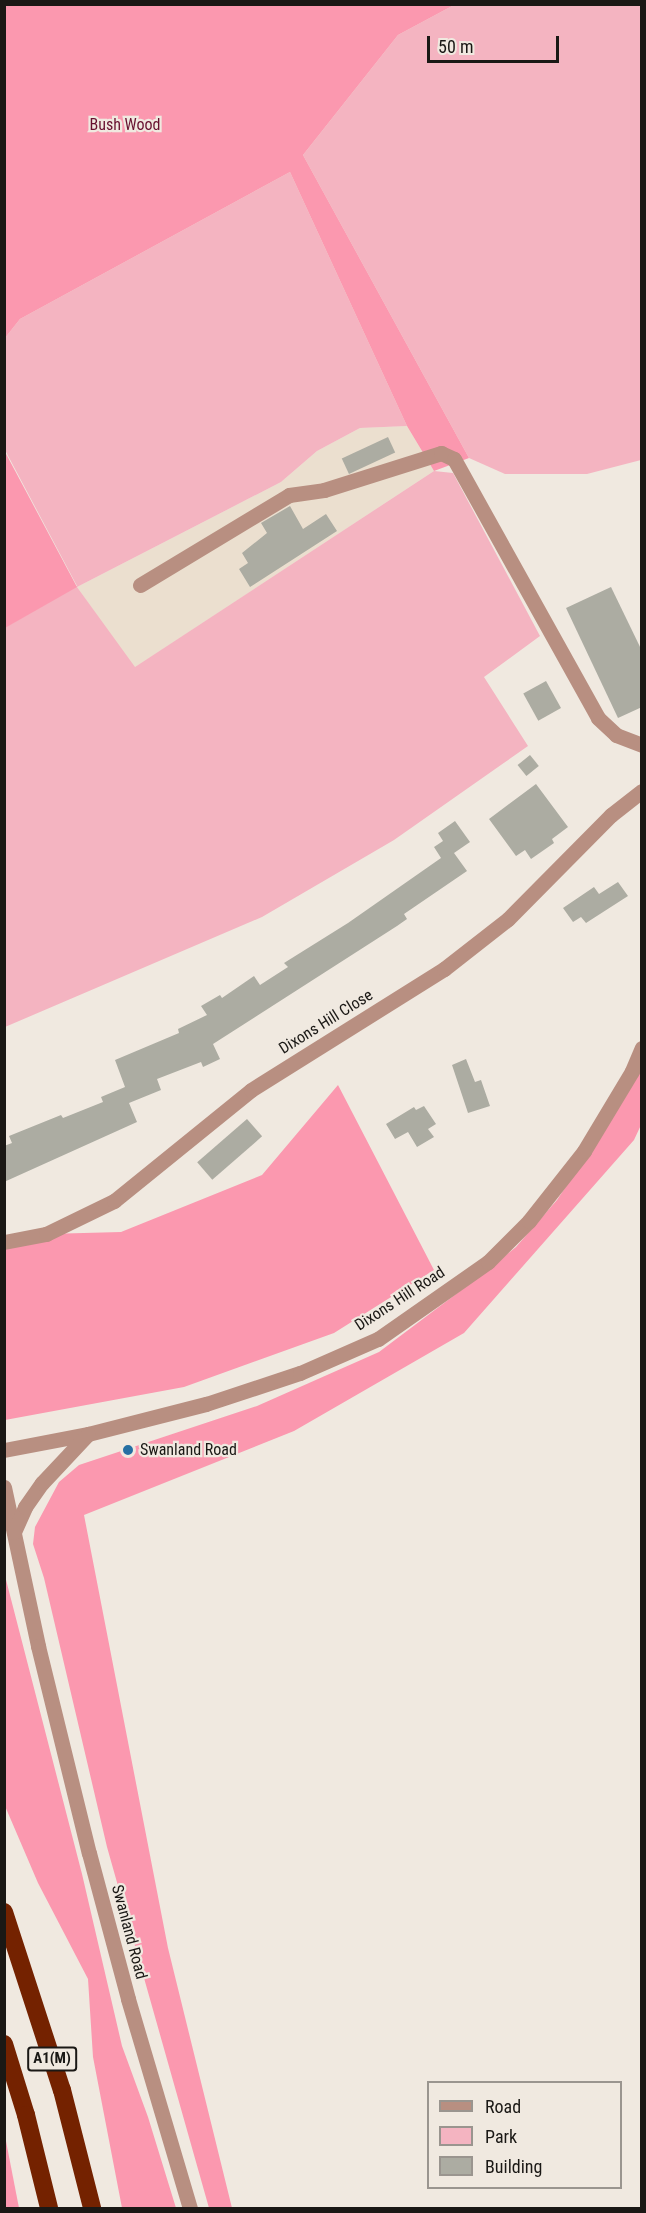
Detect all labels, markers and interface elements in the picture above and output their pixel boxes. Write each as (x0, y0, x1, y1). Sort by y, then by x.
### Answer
scale bar (430, 24, 562, 62)
text: 50 m (438, 36, 473, 57)
park label: Bush Wood (89, 115, 161, 135)
street label: Dixons Hill Close (276, 986, 376, 1058)
street label: Dixons Hill Road (352, 1263, 448, 1335)
place label: Swanland Road (140, 1440, 237, 1460)
marker: Swanland Road (121, 1443, 135, 1457)
street label: Swanland Road (107, 1883, 151, 1981)
road number: A1(M) (26, 2047, 78, 2071)
legend (427, 2081, 622, 2189)
text: Road (485, 2096, 521, 2117)
text: Park (485, 2126, 517, 2147)
text: Building (485, 2156, 542, 2177)

